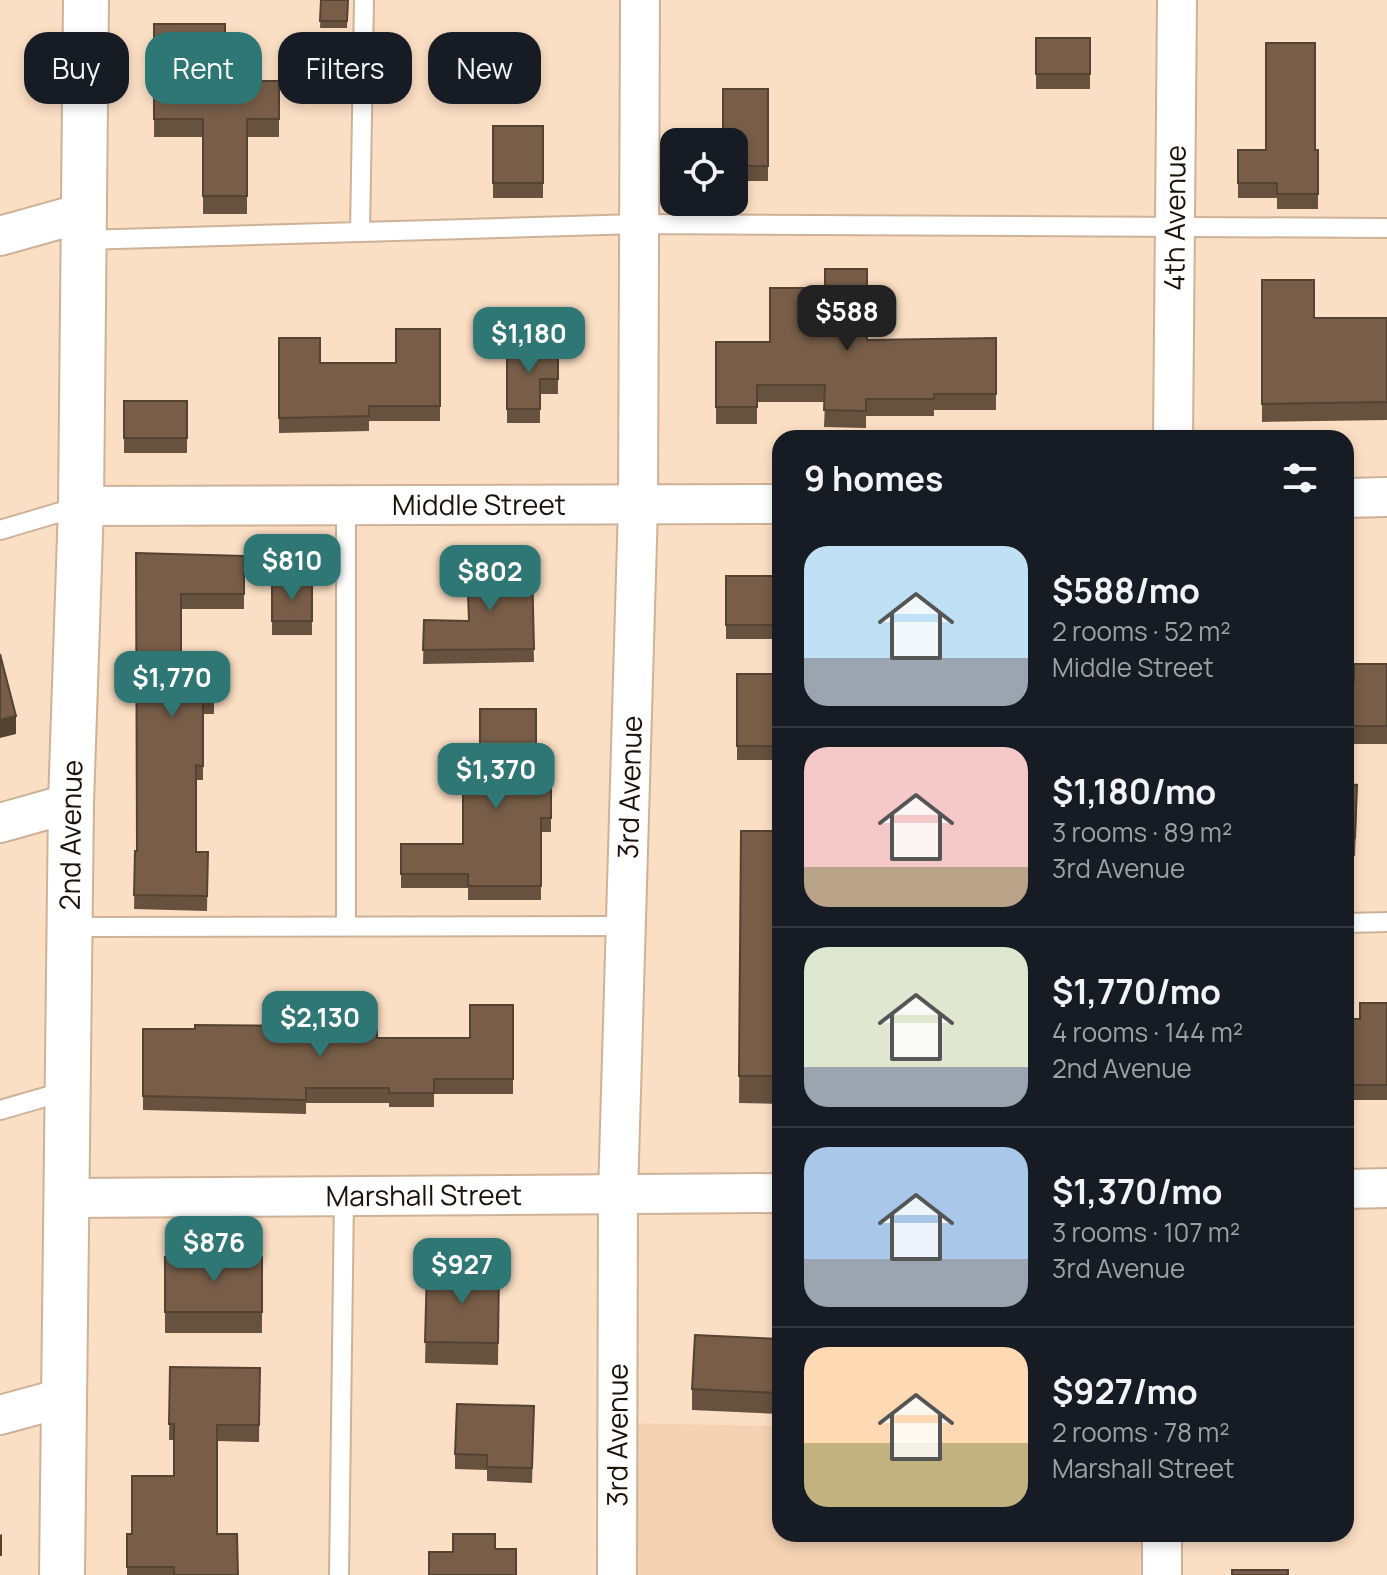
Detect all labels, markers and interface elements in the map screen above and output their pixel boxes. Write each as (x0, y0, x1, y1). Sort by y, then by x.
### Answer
chip: Buy (24, 32, 129, 104)
chip: Rent (145, 32, 262, 104)
chip: Filters (278, 32, 412, 104)
chip: New (428, 32, 541, 104)
map controls (660, 128, 748, 216)
button: locate (660, 128, 748, 216)
street label: 4th Avenue (1154, 145, 1194, 291)
pin: $588 (800, 285, 894, 353)
text: $588 (815, 293, 879, 329)
pin: $1,180 (464, 307, 594, 375)
text: $1,180 (491, 315, 567, 351)
text: 9 homes (804, 455, 943, 501)
icon: filters (1278, 456, 1322, 500)
street label: Middle Street (392, 485, 566, 523)
pin: $810 (245, 534, 339, 602)
text: $810 (262, 542, 322, 578)
pin: $802 (443, 545, 537, 613)
text: $802 (458, 553, 522, 589)
text: $588/mo (1052, 567, 1200, 613)
icon: home (868, 578, 964, 674)
text: 2 rooms · 52 m² (1052, 613, 1231, 649)
text: Middle Street (1052, 649, 1214, 685)
pin: $1,770 (107, 651, 237, 719)
text: $1,770 (132, 659, 212, 695)
street label: 3rd Avenue (608, 715, 650, 859)
pin: $1,370 (431, 743, 561, 811)
text: $1,370 (456, 751, 536, 787)
street label: 2nd Avenue (50, 759, 90, 911)
text: $1,180/mo (1052, 768, 1216, 814)
icon: home (868, 779, 964, 875)
text: 3 rooms · 89 m² (1052, 814, 1232, 850)
text: 3rd Avenue (1052, 850, 1185, 886)
text: $1,770/mo (1052, 968, 1221, 1014)
icon: home (868, 979, 964, 1075)
pin: $2,130 (255, 991, 385, 1059)
text: $2,130 (280, 999, 360, 1035)
text: 4 rooms · 144 m² (1052, 1014, 1243, 1050)
text: 2nd Avenue (1052, 1050, 1192, 1086)
text: $1,370/mo (1052, 1168, 1222, 1214)
street label: Marshall Street (326, 1175, 522, 1214)
icon: home (868, 1179, 964, 1275)
text: 3 rooms · 107 m² (1052, 1214, 1240, 1250)
pin: $876 (167, 1216, 261, 1284)
text: $876 (183, 1224, 245, 1260)
pin: $927 (415, 1238, 509, 1306)
text: $927 (431, 1246, 493, 1282)
text: 3rd Avenue (1052, 1250, 1185, 1286)
street label: 3rd Avenue (597, 1363, 636, 1507)
text: $927/mo (1052, 1368, 1198, 1414)
icon: home (868, 1379, 964, 1475)
text: 2 rooms · 78 m² (1052, 1414, 1230, 1450)
text: Marshall Street (1052, 1450, 1234, 1486)

